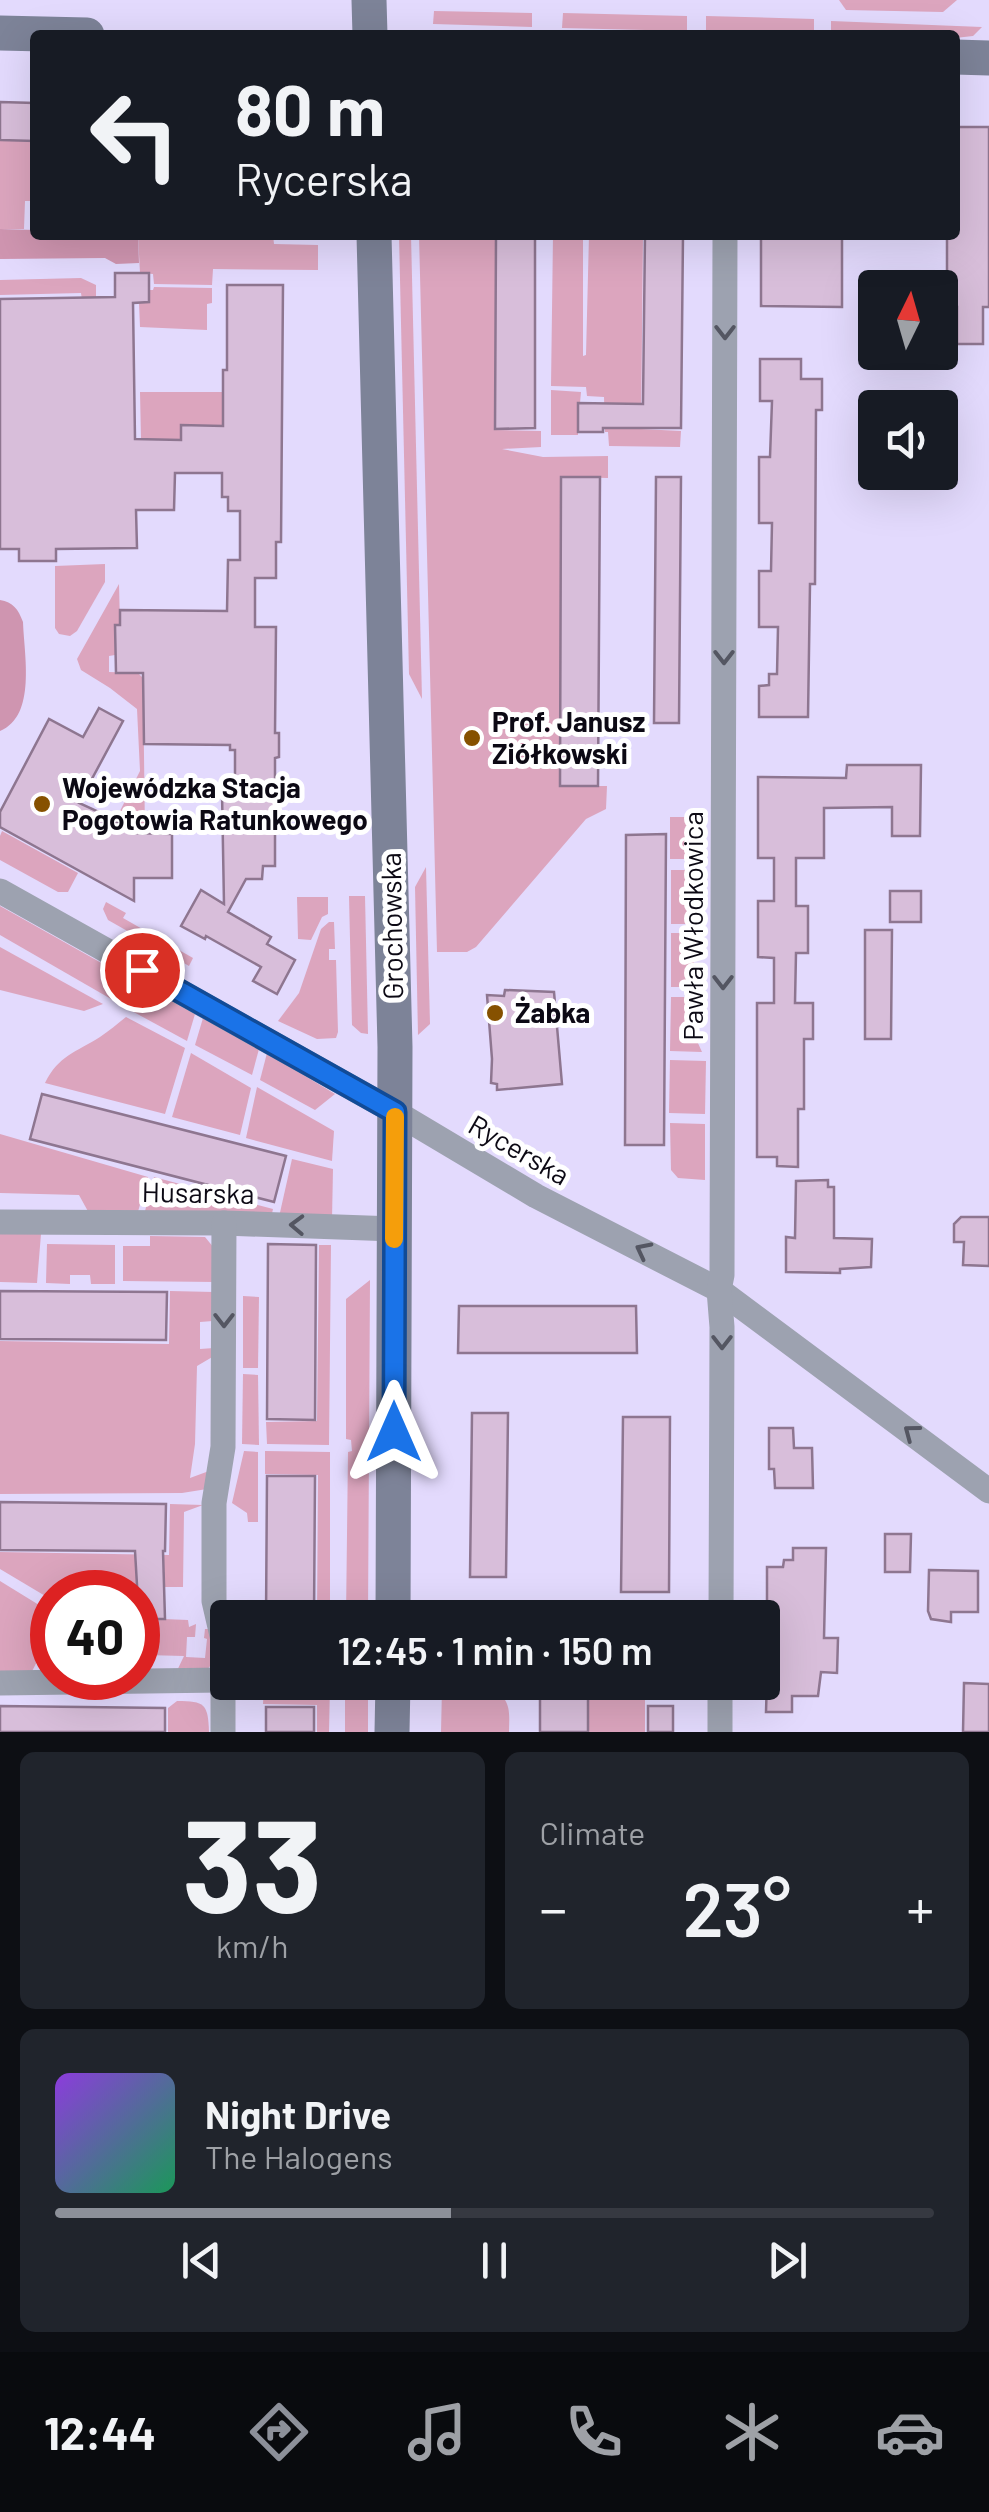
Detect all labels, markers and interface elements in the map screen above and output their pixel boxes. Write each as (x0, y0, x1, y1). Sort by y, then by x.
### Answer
text: 80 m (235, 66, 385, 150)
icon: left (70, 70, 200, 200)
text: Rycerska (235, 151, 413, 205)
north arrow (858, 270, 958, 370)
map controls (858, 270, 958, 490)
one-way arrow (714, 326, 736, 341)
button: sound (858, 390, 958, 490)
one-way arrow (713, 650, 735, 666)
place label: Prof. Janusz Ziółkowski (492, 704, 646, 770)
marker: Prof. Janusz Ziółkowski (461, 727, 483, 749)
place label: Wojewódzka Stacja Pogotowia Ratunkowego (62, 770, 368, 836)
marker: Wojewódzka Stacja Pogotowia Ratunkowego (31, 793, 53, 815)
street label: Pawła Włodkowica (675, 811, 709, 1041)
street label: Grochowska (373, 852, 409, 1000)
pin (100, 928, 185, 1013)
icon: arrive (115, 943, 170, 998)
one-way arrow (712, 976, 734, 991)
place label: Żabka (515, 995, 590, 1029)
marker: Żabka (484, 1002, 506, 1024)
street label: Rycerska (463, 1107, 576, 1192)
street label: Husarska (141, 1174, 255, 1210)
one-way arrow (289, 1215, 305, 1236)
one-way arrow (635, 1243, 653, 1262)
one-way arrow (213, 1314, 235, 1329)
one-way arrow (711, 1336, 733, 1351)
position arrow (342, 1380, 446, 1484)
one-way arrow (904, 1427, 922, 1444)
speed limit sign: 40 (30, 1570, 160, 1700)
text: 12:45 · 1 min · 150 m (338, 1627, 652, 1673)
text: 33 (182, 1783, 322, 1939)
text: Climate (540, 1813, 645, 1851)
text: 23° (682, 1862, 791, 1952)
text: − (540, 1874, 567, 1940)
text: + (906, 1874, 934, 1940)
text: km/h (216, 1926, 288, 1964)
text: Night Drive (205, 2091, 391, 2137)
text: The Halogens (205, 2137, 393, 2175)
icon: previous (174, 2233, 229, 2288)
icon: pause (467, 2233, 522, 2288)
icon: next (760, 2233, 815, 2288)
icon: directions (244, 2397, 314, 2467)
icon: music (402, 2397, 472, 2467)
icon: phone (559, 2397, 629, 2467)
icon: climate (717, 2397, 787, 2467)
icon: car (875, 2397, 945, 2467)
text: 12:44 (44, 2405, 156, 2459)

